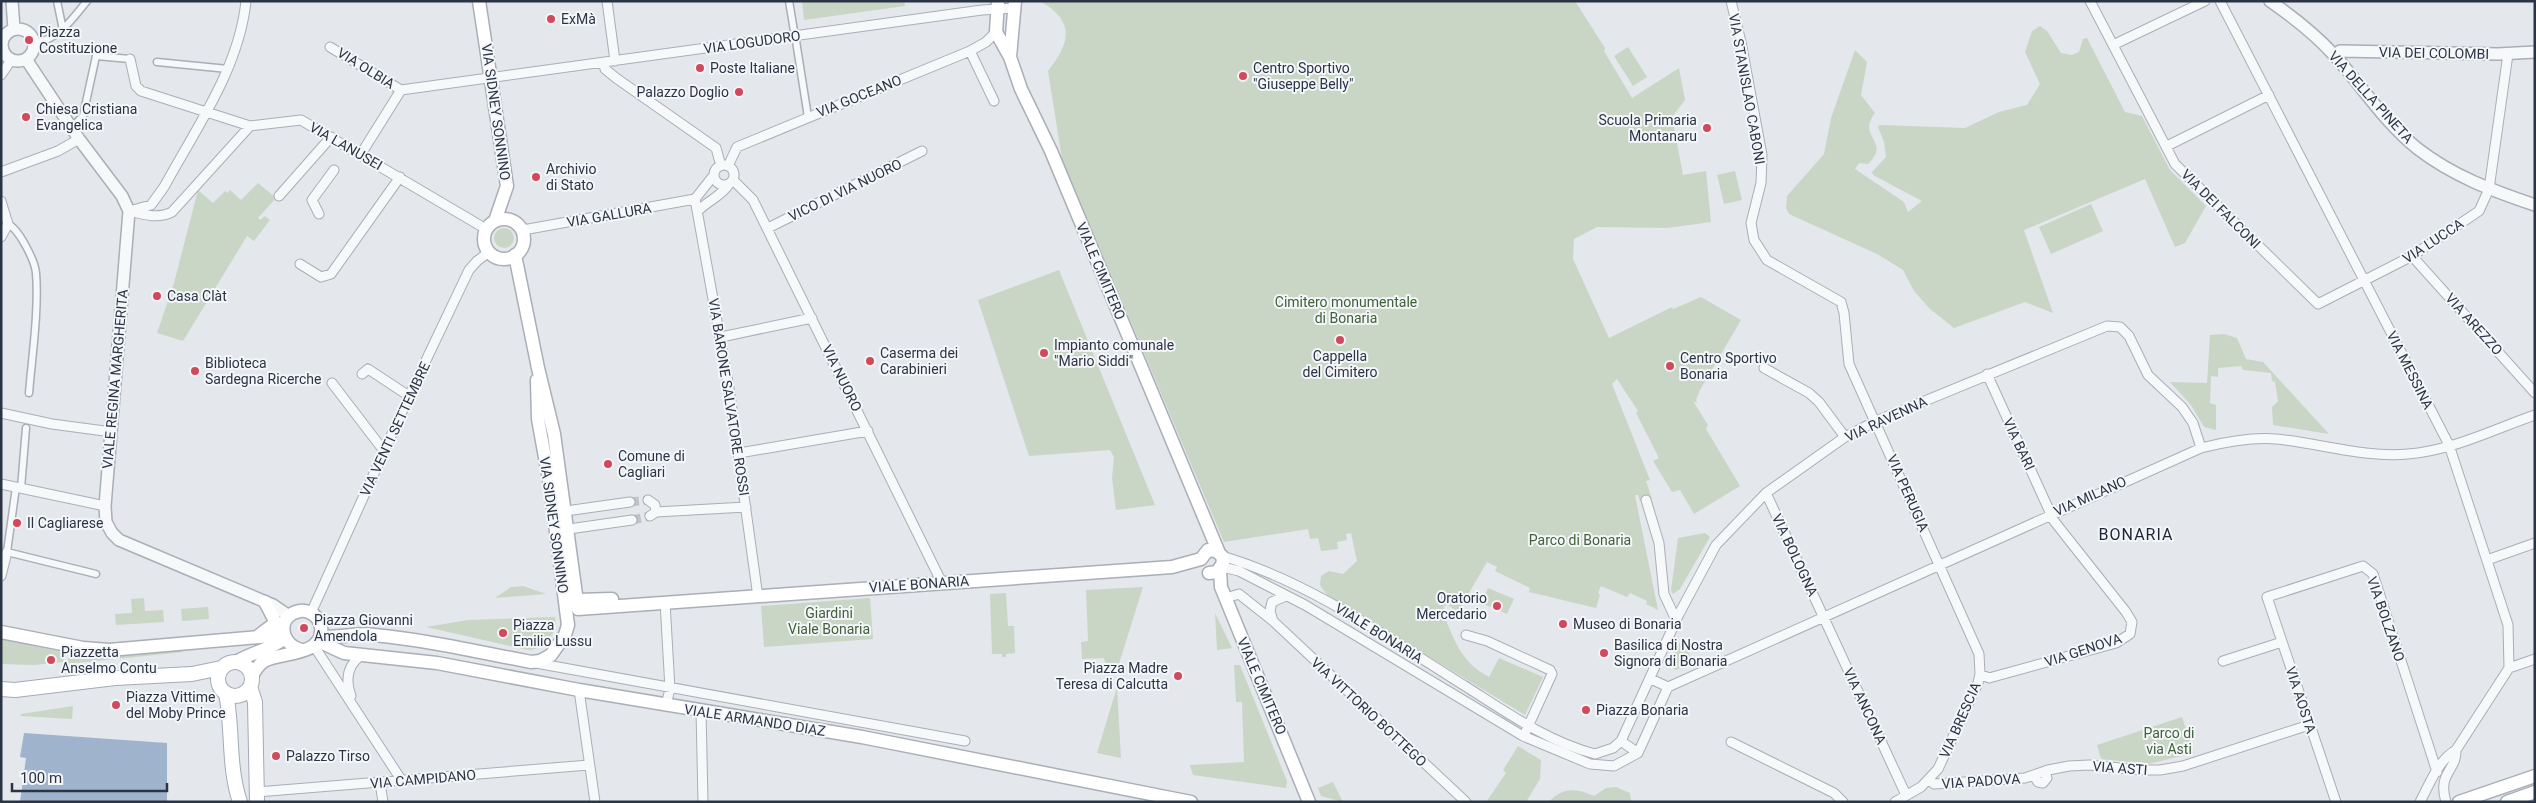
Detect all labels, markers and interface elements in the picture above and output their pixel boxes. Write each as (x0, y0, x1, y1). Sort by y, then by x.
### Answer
place label: ExMà (561, 11, 596, 27)
street label: VIA STANISLAO CABONI (1726, 12, 1768, 166)
marker: ExMà (545, 13, 557, 25)
place label: Piazza Costituzione (39, 24, 117, 56)
street label: VIA LOGUDORO (702, 27, 802, 57)
marker: Piazza Costituzione (23, 34, 35, 46)
street label: VIA SIDNEY SONNINO (478, 43, 514, 181)
street label: VIA OLBIA (334, 44, 398, 92)
street label: VIA DEI COLOMBI (2379, 44, 2489, 62)
street label: VIA DELLA PINETA (2326, 48, 2416, 146)
place label: Poste Italiane (710, 60, 795, 76)
place label: Centro Sportivo "Giuseppe Belly" (1253, 60, 1354, 92)
marker: Poste Italiane (694, 62, 706, 74)
marker: Centro Sportivo "Giuseppe Belly" (1237, 70, 1249, 82)
street label: VIA GOCEANO (814, 72, 904, 120)
place label: Palazzo Doglio (637, 84, 729, 100)
marker: Palazzo Doglio (733, 86, 745, 98)
place label: Chiesa Cristiana Evangelica (36, 101, 137, 133)
marker: Chiesa Cristiana Evangelica (20, 111, 32, 123)
place label: Scuola Primaria Montanaru (1599, 112, 1697, 144)
street label: VIA LANUSEI (307, 119, 385, 173)
marker: Scuola Primaria Montanaru (1701, 122, 1713, 134)
street label: VICO DI VIA NUORO (786, 156, 904, 224)
place label: Archivio di Stato (546, 161, 596, 193)
street label: VIA DEI FALCONI (2178, 166, 2264, 252)
marker: Archivio di Stato (530, 171, 542, 183)
street label: VIA GALLURA (565, 200, 653, 230)
street label: VIA LUCCA (2400, 215, 2466, 267)
street label: VIALE CIMITERO (1073, 220, 1129, 322)
street label: VIALE REGINA MARGHERITA (99, 288, 131, 470)
place label: Casa Clàt (167, 288, 227, 304)
marker: Casa Clàt (151, 290, 163, 302)
street label: VIA AREZZO (2442, 290, 2506, 358)
park label: Cimitero monumentale di Bonaria (1275, 294, 1417, 326)
street label: VIA BARONE SALVATORE ROSSI (705, 297, 753, 497)
street label: VIA MESSINA (2384, 328, 2436, 412)
marker: Cappella del Cimitero (1334, 334, 1346, 346)
place label: Impianto comunale "Mario Siddi" (1054, 337, 1174, 369)
street label: VIA NUORO (819, 342, 865, 414)
place label: Caserma dei Carabinieri (880, 345, 958, 377)
marker: Impianto comunale "Mario Siddi" (1038, 347, 1050, 359)
place label: Cappella del Cimitero (1303, 348, 1378, 380)
place label: Centro Sportivo Bonaria (1680, 350, 1777, 382)
place label: Biblioteca Sardegna Ricerche (205, 355, 321, 387)
marker: Caserma dei Carabinieri (864, 355, 876, 367)
street label: VIA VENTI SETTEMBRE (357, 359, 433, 499)
marker: Centro Sportivo Bonaria (1664, 360, 1676, 372)
marker: Biblioteca Sardegna Ricerche (189, 365, 201, 377)
street label: VIA RAVENNA (1842, 393, 1930, 445)
street label: VIA BARI (2000, 415, 2038, 473)
place label: Comune di Cagliari (618, 448, 685, 480)
street label: VIA PERUGIA (1884, 452, 1932, 534)
street label: VIA SIDNEY SONNINO (536, 456, 572, 594)
marker: Comune di Cagliari (602, 458, 614, 470)
street label: VIA MILANO (2051, 473, 2129, 519)
street label: VIA BOLOGNA (1769, 511, 1821, 599)
place label: Il Cagliarese (27, 515, 103, 531)
marker: Il Cagliarese (11, 517, 23, 529)
district label: BONARIA (2099, 525, 2173, 544)
park label: Parco di Bonaria (1529, 532, 1631, 548)
street label: VIALE BONARIA (868, 573, 970, 595)
street label: VIA BOLZANO (2364, 575, 2408, 663)
place label: Oratorio Mercedario (1416, 590, 1487, 622)
street label: VIALE BONARIA (1332, 600, 1426, 666)
marker: Oratorio Mercedario (1491, 600, 1503, 612)
park label: Giardini Viale Bonaria (788, 605, 870, 637)
place label: Piazza Giovanni Amendola (314, 612, 413, 644)
place label: Museo di Bonaria (1573, 616, 1682, 632)
place label: Piazza Emilio Lussu (513, 617, 592, 649)
marker: Museo di Bonaria (1557, 618, 1569, 630)
marker: Piazza Giovanni Amendola (298, 622, 310, 634)
marker: Piazza Emilio Lussu (497, 627, 509, 639)
street label: VIA GENOVA (2043, 630, 2123, 670)
street label: VIALE CIMITERO (1234, 635, 1290, 737)
place label: Basilica di Nostra Signora di Bonaria (1614, 637, 1727, 669)
place label: Piazzetta Anselmo Contu (61, 644, 157, 676)
marker: Basilica di Nostra Signora di Bonaria (1598, 647, 1610, 659)
marker: Piazzetta Anselmo Contu (45, 654, 57, 666)
street label: VIA VITTORIO BOTTEGO (1308, 654, 1430, 770)
place label: Piazza Madre Teresa di Calcutta (1056, 660, 1168, 692)
street label: VIA ANCONA (1840, 665, 1890, 747)
street label: VIA AOSTA (2283, 665, 2319, 735)
marker: Piazza Madre Teresa di Calcutta (1172, 670, 1184, 682)
street label: VIA BRESCIA (1936, 680, 1984, 760)
place label: Piazza Vittime del Moby Prince (126, 689, 226, 721)
marker: Piazza Vittime del Moby Prince (110, 699, 122, 711)
street label: VIALE ARMANDO DIAZ (683, 701, 827, 739)
place label: Piazza Bonaria (1596, 702, 1689, 718)
marker: Piazza Bonaria (1580, 704, 1592, 716)
park label: Parco di via Asti (2143, 725, 2195, 757)
place label: Palazzo Tirso (286, 748, 370, 764)
marker: Palazzo Tirso (270, 750, 282, 762)
street label: VIA ASTI (2092, 758, 2148, 778)
scale bar (12, 760, 168, 792)
street label: VIA CAMPIDANO (369, 766, 477, 792)
text: 100 m (20, 769, 62, 787)
street label: VIA PADOVA (1941, 770, 2021, 792)

